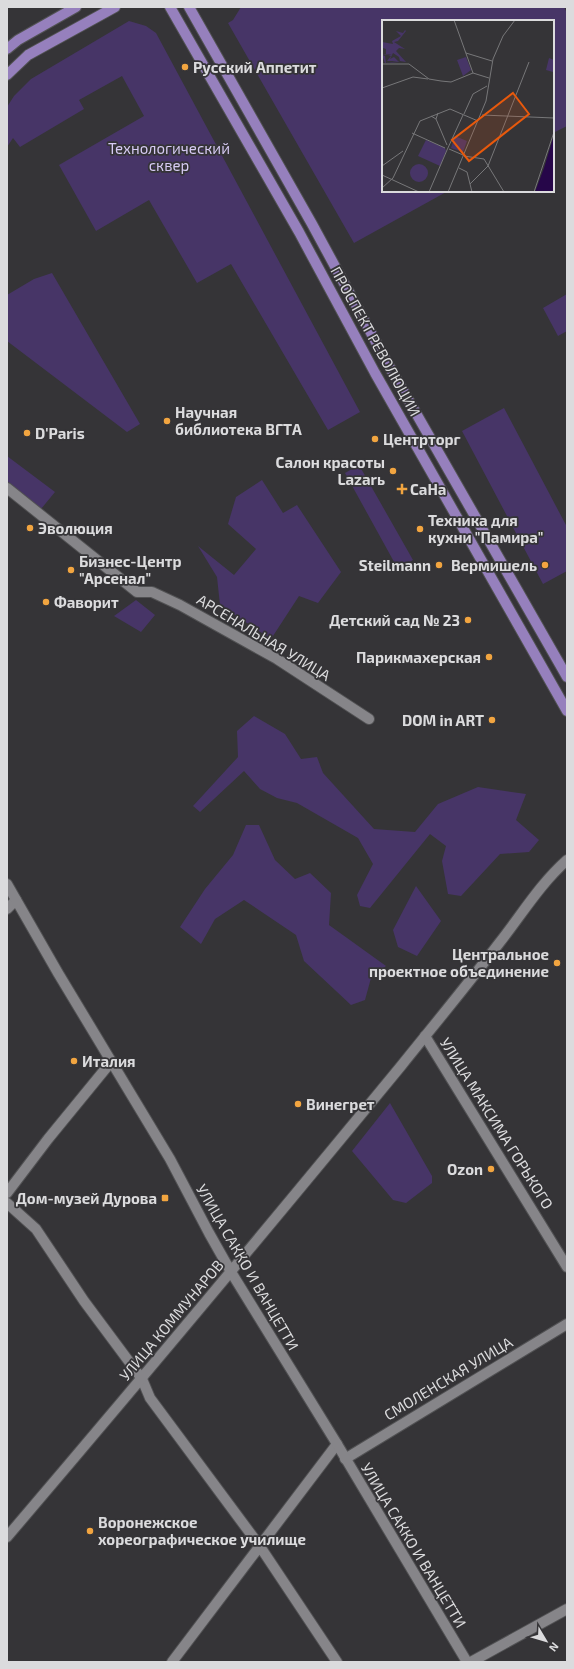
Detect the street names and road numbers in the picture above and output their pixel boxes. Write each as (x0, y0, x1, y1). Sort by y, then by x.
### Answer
street label: ПРОСПЕКТ РЕВОЛЮЦИИ (327, 263, 425, 419)
street label: АРСЕНАЛЬНАЯ УЛИЦА (194, 590, 335, 684)
street label: УЛИЦА МАКСИМА ГОРЬКОГО (437, 1034, 557, 1212)
street label: УЛИЦА САККО И ВАНЦЕТТИ (193, 1181, 303, 1353)
street label: УЛИЦА КОММУНАРОВ (115, 1256, 227, 1384)
street label: СМОЛЕНСКАЯ УЛИЦА (380, 1332, 516, 1424)
street label: УЛИЦА САККО И ВАНЦЕТТИ (358, 1459, 470, 1631)

